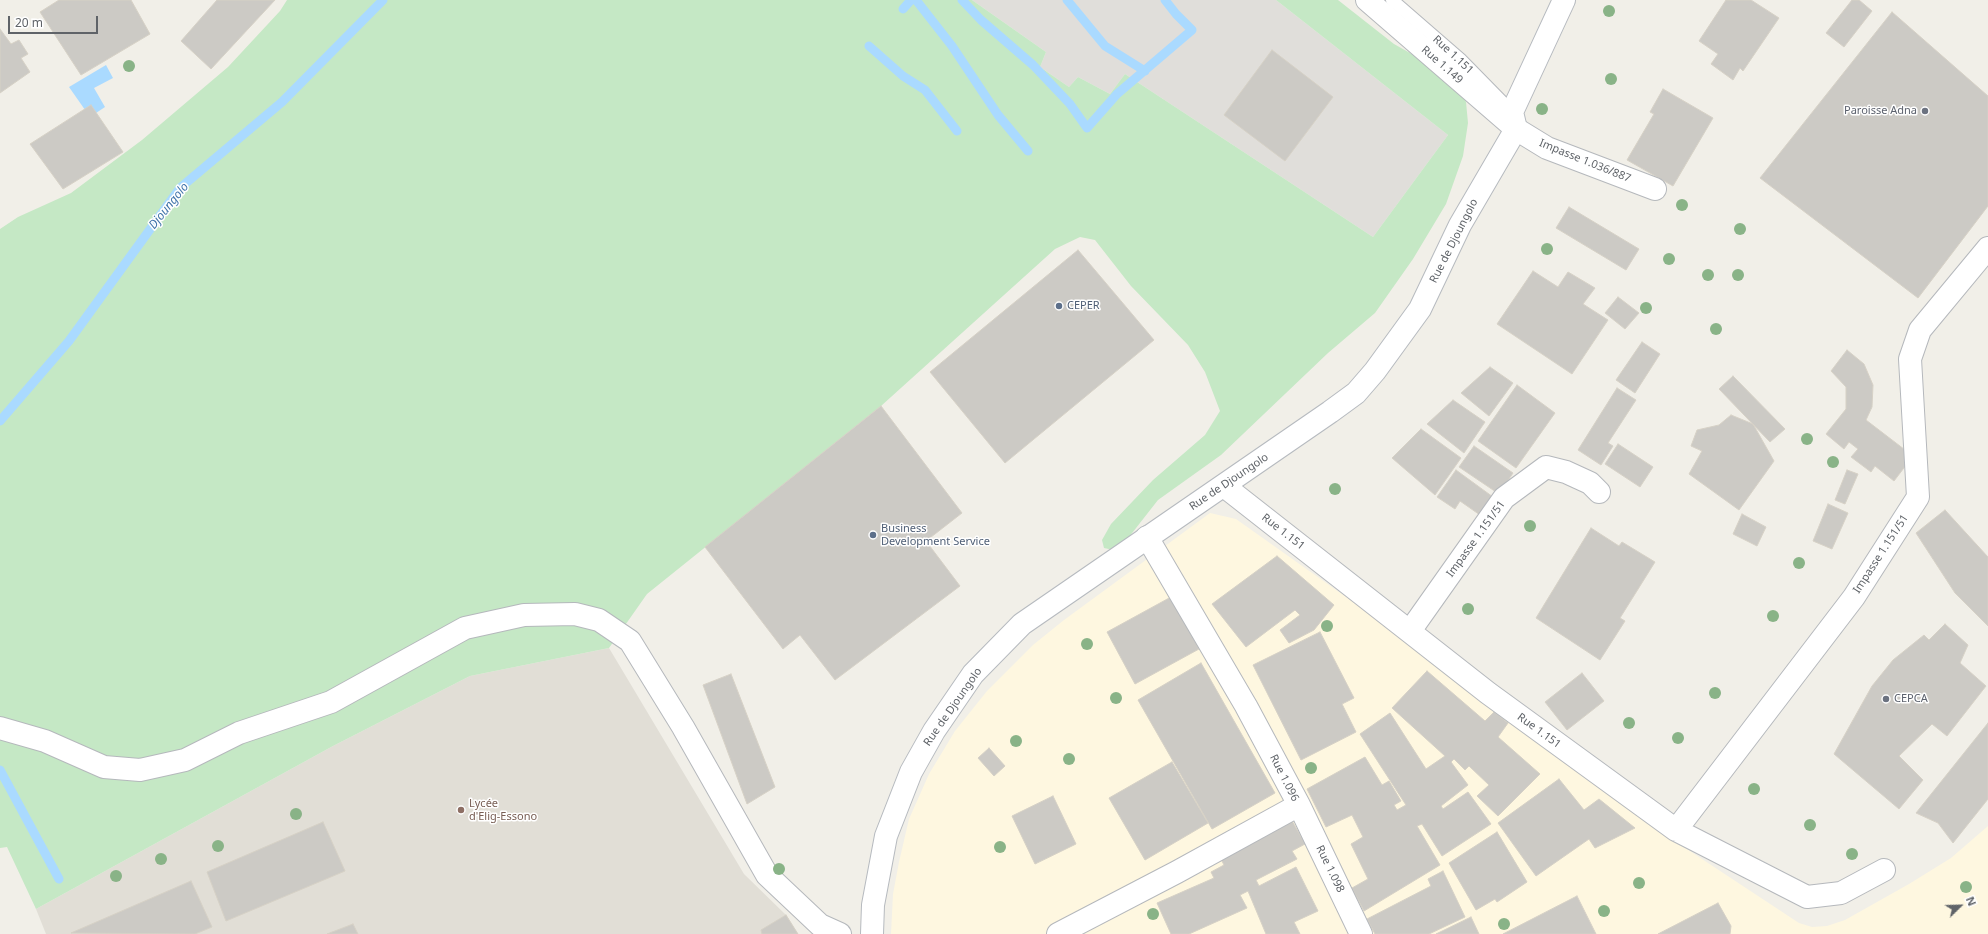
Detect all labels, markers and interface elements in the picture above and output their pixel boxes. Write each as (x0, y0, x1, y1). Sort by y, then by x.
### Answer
scale bar (10, 8, 100, 34)
text: 20 m (15, 14, 43, 31)
street label: Rue 1.151 (1430, 33, 1476, 77)
street label: Rue 1.149 (1418, 43, 1466, 87)
place label: Paroisse Adna (1844, 104, 1917, 118)
marker: Paroisse Adna (1920, 106, 1930, 116)
street label: Impasse 1.036/887 (1537, 137, 1633, 185)
water label: Djoungolo (146, 180, 192, 232)
street label: Rue de Djoungolo (1427, 197, 1481, 285)
place label: CEPER (1067, 299, 1100, 313)
marker: CEPER (1054, 301, 1064, 311)
street label: Rue de Djoungolo (1187, 451, 1271, 513)
street label: Impasse 1.151/51 (1444, 498, 1508, 580)
street label: Rue 1.151 (1259, 511, 1307, 553)
street label: Impasse 1.151/51 (1851, 512, 1911, 596)
place label: Business Development Service (881, 522, 990, 548)
marker: Business Development Service (868, 530, 878, 540)
street label: Rue de Djoungolo (921, 665, 985, 749)
place label: CEPCA (1894, 692, 1928, 706)
marker: CEPCA (1881, 694, 1891, 704)
street label: Rue 1.151 (1515, 711, 1563, 751)
street label: Rue 1.096 (1267, 752, 1301, 804)
place label: Lycée d'Elig-Essono (469, 797, 537, 823)
marker: Lycée d'Elig-Essono (456, 805, 466, 815)
street label: Rue 1.098 (1313, 843, 1347, 895)
north arrow (1940, 886, 1980, 926)
text: N (1963, 894, 1980, 908)

